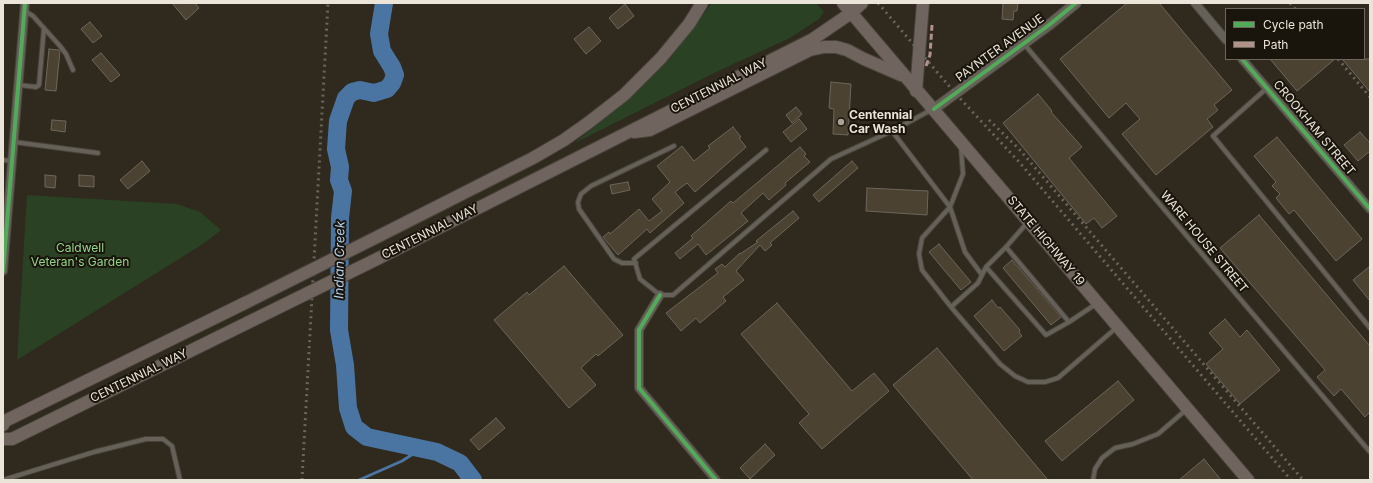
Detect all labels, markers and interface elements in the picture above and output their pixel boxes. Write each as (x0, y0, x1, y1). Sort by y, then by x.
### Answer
legend (1225, 8, 1365, 60)
street label: PAYNTER AVENUE (953, 11, 1047, 85)
text: Cycle path (1263, 17, 1324, 32)
text: Path (1263, 37, 1288, 52)
street label: CENTENNIAL WAY (668, 55, 770, 117)
street label: CROOKHAM STREET (1270, 78, 1358, 178)
place label: Centennial Car Wash (849, 108, 912, 136)
marker: Centennial Car Wash (836, 117, 846, 127)
street label: WARE HOUSE STREET (1157, 188, 1251, 296)
street label: STATE HIGHWAY 19 (1004, 193, 1088, 289)
street label: CENTENNIAL WAY (379, 201, 481, 263)
water label: Indian Creek (332, 221, 348, 299)
park label: Caldwell Veteran's Garden (31, 241, 129, 269)
street label: CENTENNIAL WAY (88, 346, 190, 406)

